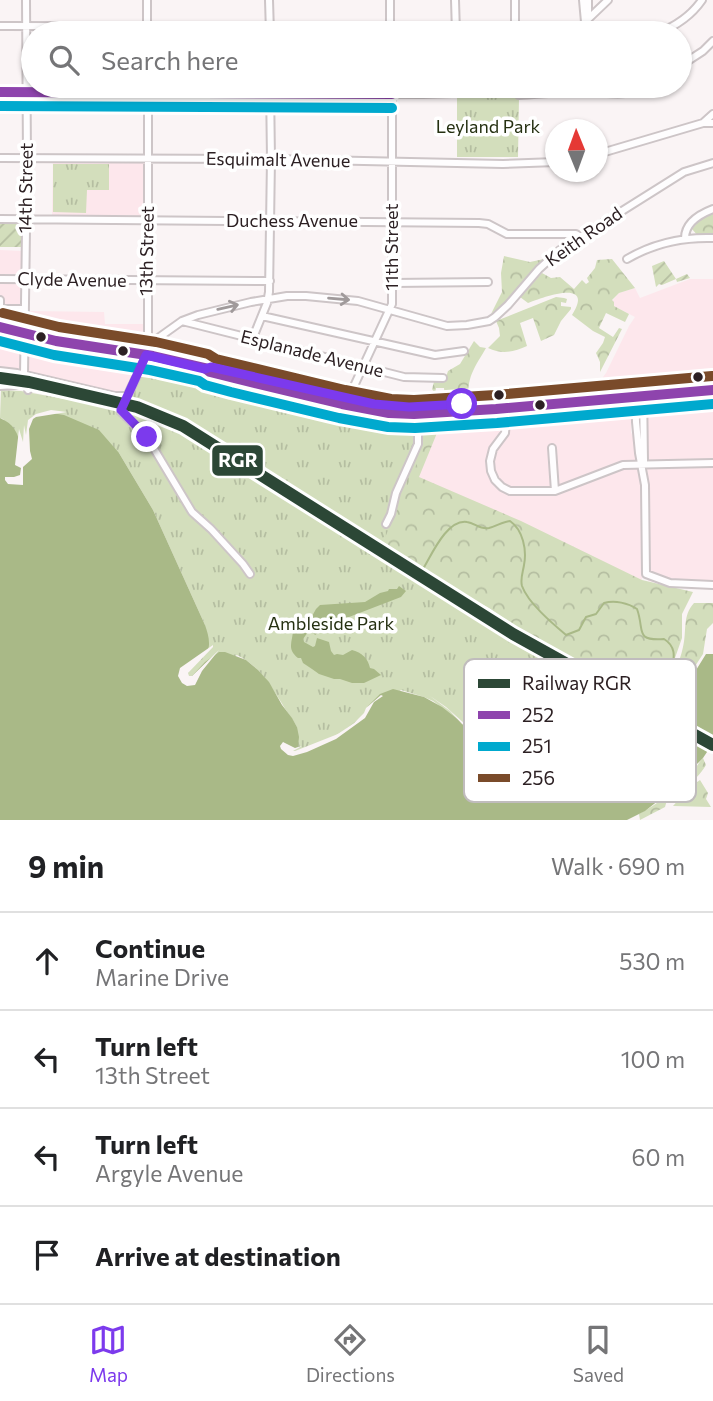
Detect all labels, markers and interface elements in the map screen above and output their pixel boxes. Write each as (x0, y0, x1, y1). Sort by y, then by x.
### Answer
search box (21, 21, 692, 98)
icon: search (45, 41, 83, 79)
text: Search here (101, 44, 239, 75)
park label: Leyland Park (436, 115, 541, 137)
north arrow (545, 119, 608, 182)
street label: 14th Street (13, 143, 37, 233)
street label: Esquimalt Avenue (206, 147, 350, 171)
street label: Keith Road (541, 202, 626, 271)
street label: 11th Street (380, 203, 402, 291)
street label: 13th Street (134, 206, 158, 296)
street label: Duchess Avenue (226, 209, 358, 231)
street label: Clyde Avenue (17, 267, 127, 291)
one-way arrow (327, 293, 350, 306)
one-way arrow (216, 300, 239, 313)
street label: Esplanade Avenue (238, 325, 386, 381)
unlabelled marker (34, 330, 48, 344)
unlabelled marker (116, 344, 130, 358)
unlabelled marker (691, 370, 705, 384)
route start (446, 388, 477, 419)
unlabelled marker (492, 388, 506, 402)
unlabelled marker (533, 398, 547, 412)
route end (131, 421, 162, 452)
line badge: RGR (211, 444, 264, 477)
text: RGR (218, 448, 258, 471)
park label: Ambleside Park (268, 612, 395, 634)
legend (464, 659, 696, 802)
text: Railway RGR (522, 671, 632, 694)
text: 252 (522, 703, 554, 726)
text: 251 (522, 734, 552, 757)
text: 256 (522, 766, 555, 789)
text: 9 min (28, 847, 104, 884)
text: Walk · 690 m (551, 852, 685, 880)
text: Continue (95, 932, 205, 963)
icon: ahead (28, 942, 66, 980)
text: 530 m (619, 947, 685, 975)
text: Marine Drive (95, 963, 229, 991)
text: Turn left (95, 1030, 198, 1061)
icon: left (28, 1040, 66, 1078)
text: 100 m (621, 1045, 685, 1073)
text: 13th Street (95, 1061, 210, 1089)
text: Turn left (95, 1128, 198, 1159)
icon: left (28, 1138, 66, 1176)
text: 60 m (632, 1143, 685, 1171)
text: Argyle Avenue (95, 1159, 243, 1187)
icon: arrive (28, 1236, 66, 1274)
text: Arrive at destination (95, 1240, 341, 1271)
tab: Map (89, 1321, 128, 1386)
tab: Directions (306, 1321, 395, 1386)
tab: Saved (573, 1321, 624, 1386)

